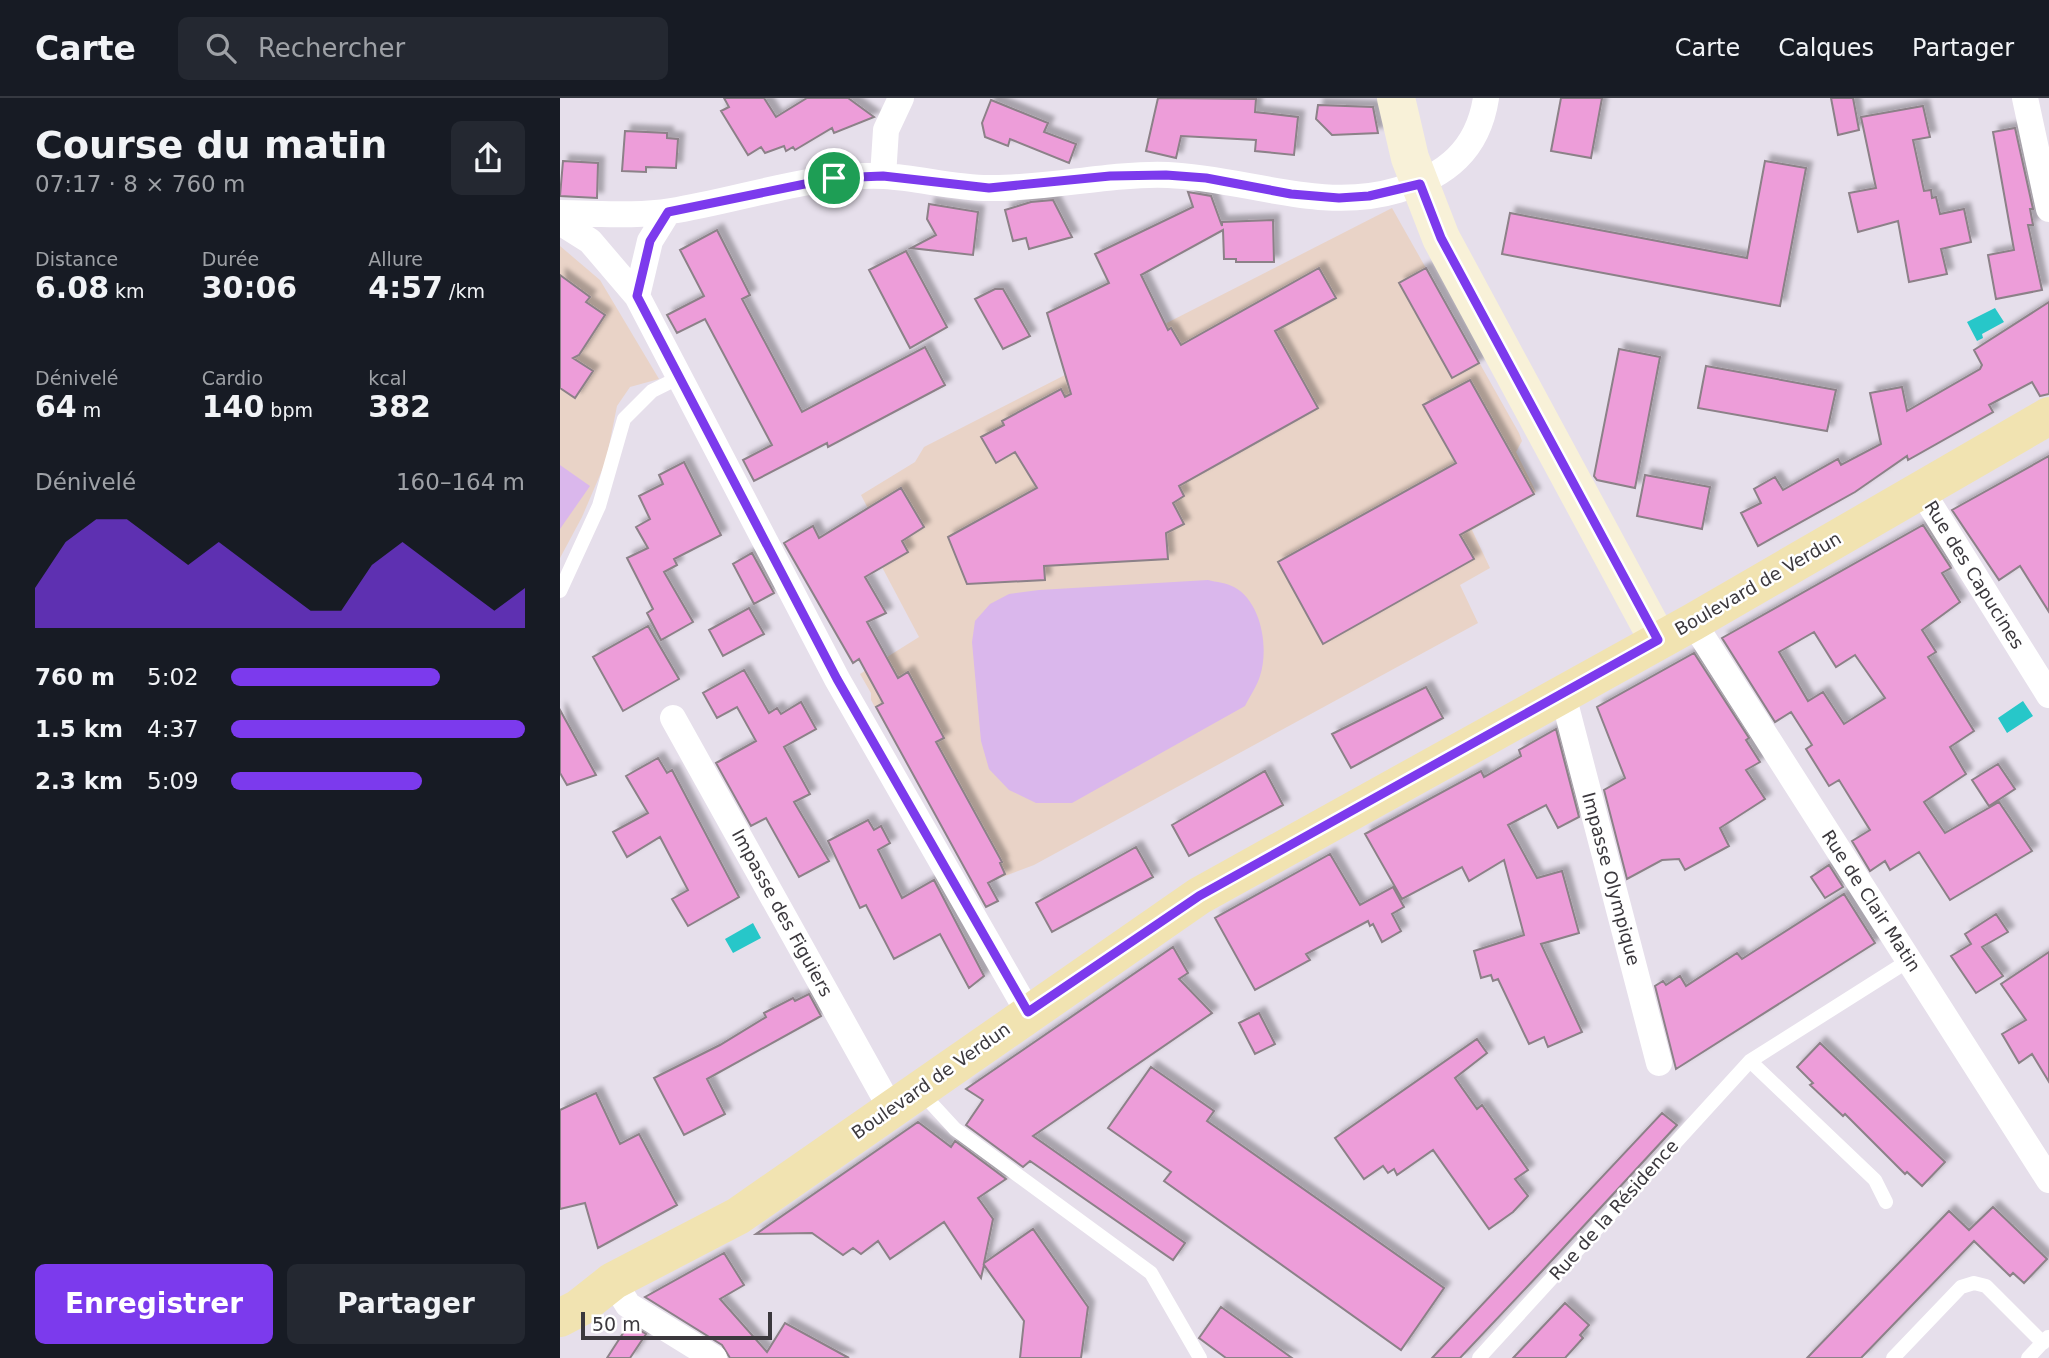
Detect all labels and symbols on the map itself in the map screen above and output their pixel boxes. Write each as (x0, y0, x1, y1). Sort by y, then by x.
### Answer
pin (804, 148, 864, 208)
street label: Rue des Capucines (1920, 497, 2029, 653)
street label: Boulevard de Verdun (1671, 527, 1845, 640)
street label: Impasse Olympique (1578, 790, 1645, 968)
street label: Impasse des Figuiers (728, 825, 837, 1000)
street label: Rue de Clair Matin (1818, 826, 1925, 976)
street label: Boulevard de Verdun (848, 1018, 1014, 1143)
street label: Rue de la Résidence (1545, 1135, 1682, 1284)
scale bar (581, 1309, 772, 1341)

